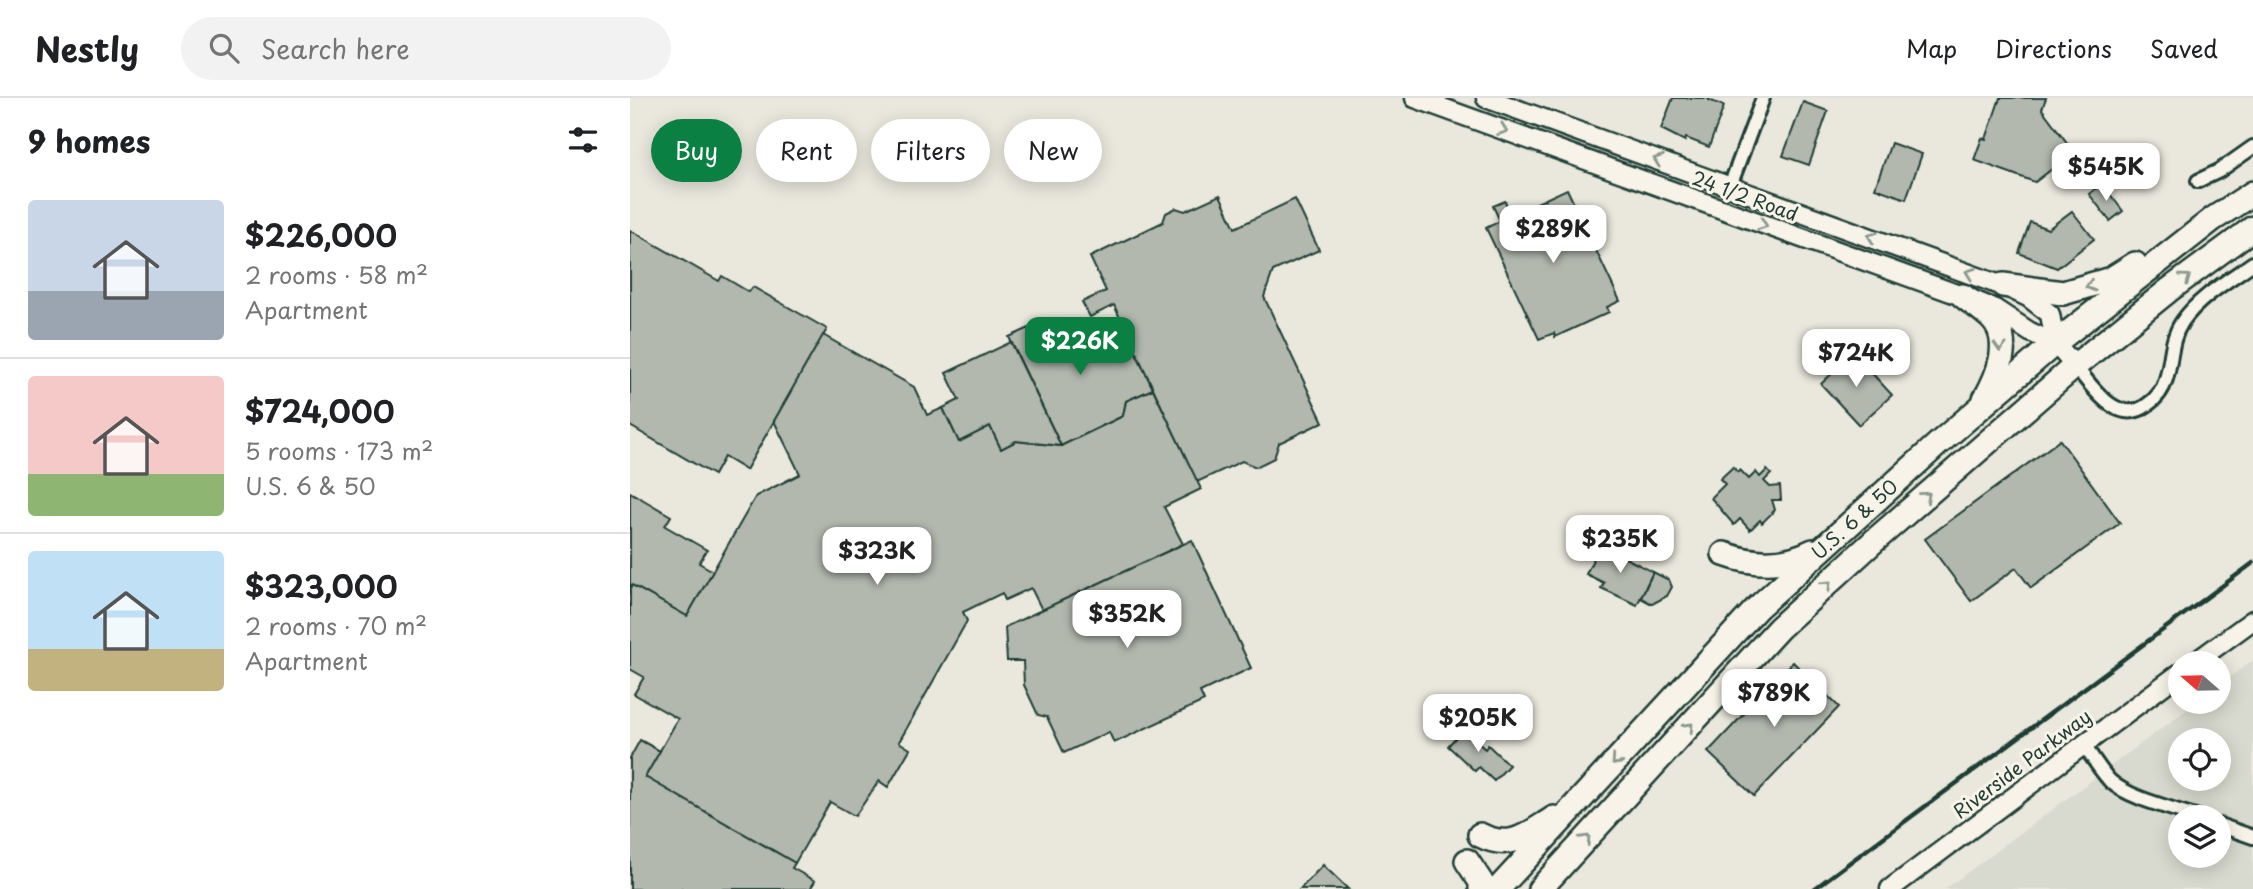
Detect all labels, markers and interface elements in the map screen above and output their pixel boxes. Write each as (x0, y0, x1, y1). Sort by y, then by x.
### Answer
search box (181, 17, 671, 80)
text: Nestly (35, 23, 139, 73)
icon: search (205, 29, 243, 67)
text: Search here (261, 29, 410, 68)
text: Map (1906, 30, 1957, 66)
text: Directions (1995, 30, 2112, 66)
text: Saved (2150, 30, 2218, 66)
text: 9 homes (28, 118, 150, 163)
chip: Buy (651, 119, 742, 182)
chip: Rent (756, 119, 857, 182)
chip: Filters (871, 119, 990, 182)
chip: New (1004, 119, 1102, 182)
icon: filters (564, 121, 602, 159)
one-way arrow (1497, 122, 1509, 136)
pin: $545K (2057, 144, 2155, 203)
text: $545K (2068, 148, 2144, 183)
one-way arrow (1653, 154, 1665, 168)
street label: 24 1/2 Road (1688, 163, 1802, 227)
pin: $289K (1504, 206, 1602, 265)
text: $289K (1515, 210, 1591, 245)
text: $226,000 (245, 212, 397, 257)
one-way arrow (1757, 217, 1769, 231)
icon: home (84, 228, 168, 312)
one-way arrow (1867, 231, 1879, 245)
text: 2 rooms · 58 m² (245, 257, 428, 292)
one-way arrow (1964, 267, 1976, 281)
one-way arrow (2178, 273, 2191, 286)
one-way arrow (2084, 277, 2096, 292)
text: Apartment (245, 292, 368, 327)
pin: $226K (1031, 317, 1129, 377)
text: $226K (1041, 322, 1119, 357)
pin: $724K (1807, 330, 1905, 389)
text: $724K (1818, 334, 1894, 369)
one-way arrow (1993, 342, 2008, 353)
text: $724,000 (245, 388, 395, 433)
icon: home (84, 404, 168, 488)
text: 5 rooms · 173 m² (245, 433, 433, 468)
text: U.S. 6 & 50 (245, 468, 376, 503)
street label: U.S. 6 & 50 (1805, 472, 1903, 565)
one-way arrow (1917, 492, 1930, 504)
pin: $235K (1571, 516, 1669, 575)
text: $235K (1582, 520, 1658, 555)
pin: $323K (828, 528, 926, 587)
text: $323K (838, 532, 916, 567)
text: $323,000 (245, 563, 398, 608)
icon: home (84, 579, 168, 663)
one-way arrow (1819, 580, 1832, 593)
pin: $352K (1078, 590, 1176, 650)
text: $352K (1088, 595, 1166, 630)
text: 2 rooms · 70 m² (245, 608, 427, 643)
text: Apartment (245, 643, 368, 678)
north arrow (2168, 651, 2231, 714)
map controls (2168, 651, 2231, 868)
pin: $789K (1725, 670, 1823, 729)
text: $789K (1738, 674, 1810, 709)
pin: $205K (1429, 694, 1527, 754)
text: $205K (1439, 699, 1517, 734)
street label: Riverside Parkway (1946, 702, 2096, 825)
one-way arrow (1680, 722, 1693, 735)
button: locate (2168, 728, 2231, 791)
one-way arrow (1612, 753, 1624, 766)
button: layers (2168, 805, 2231, 868)
one-way arrow (1577, 834, 1590, 847)

